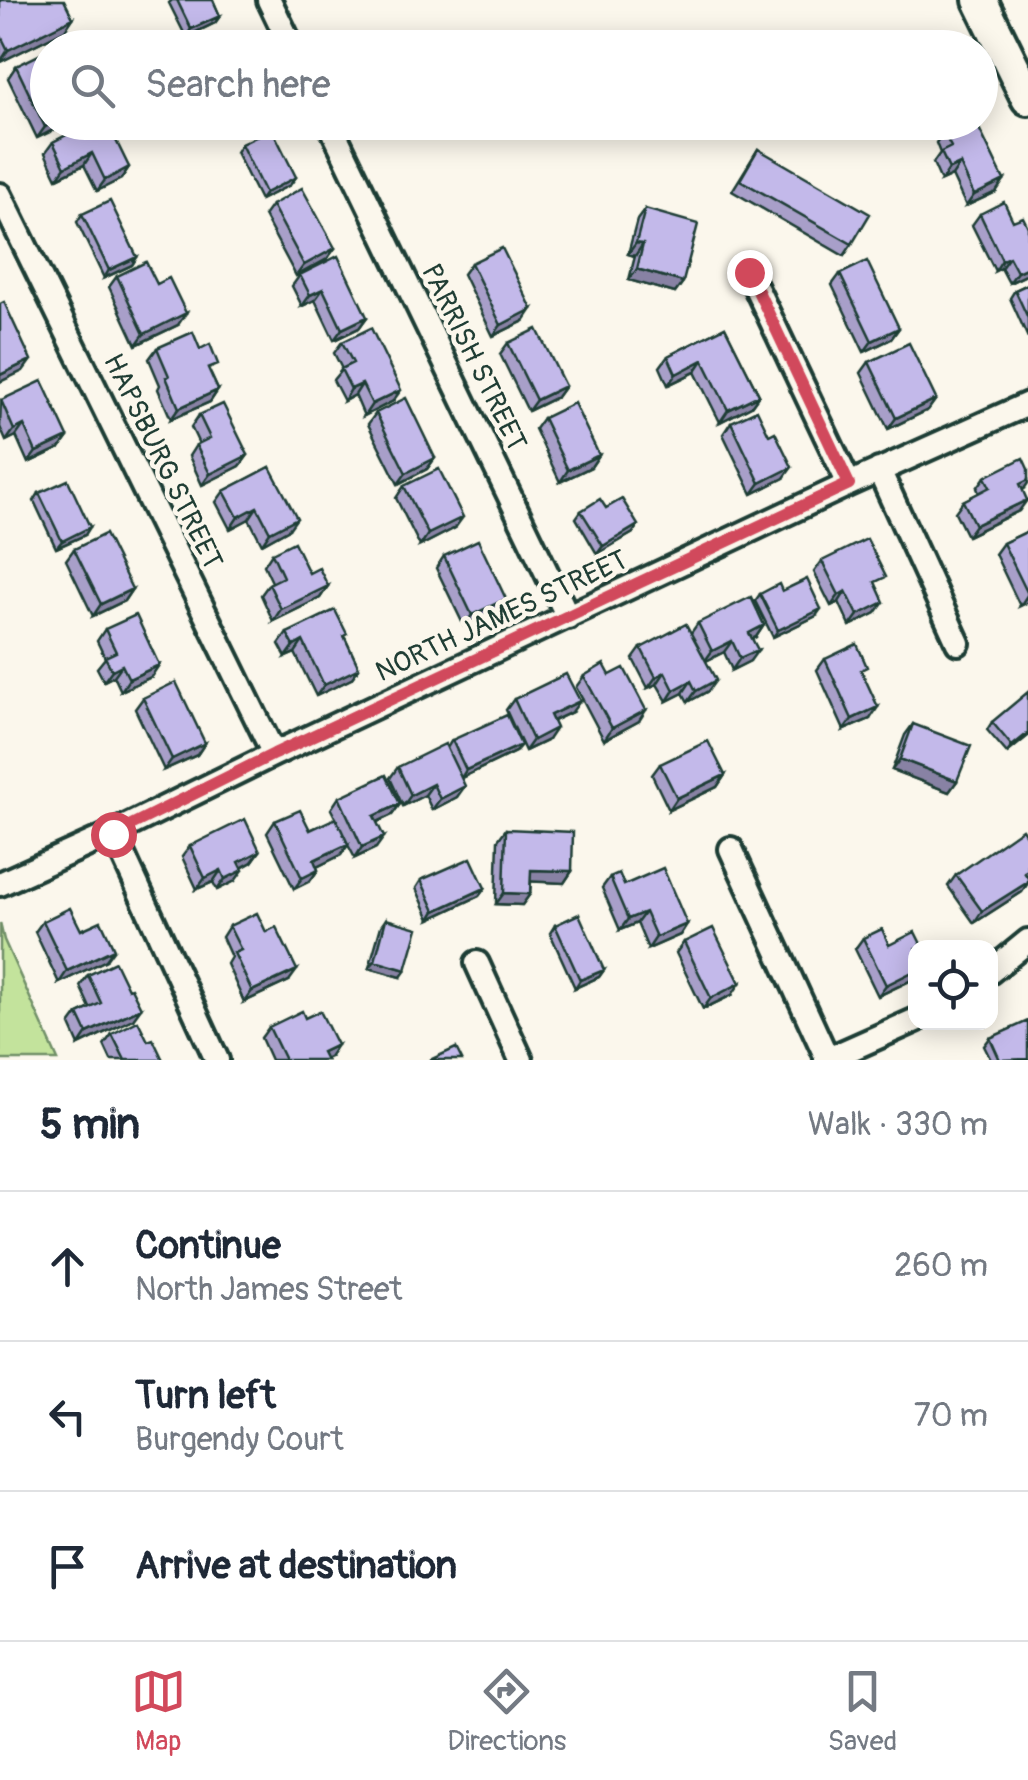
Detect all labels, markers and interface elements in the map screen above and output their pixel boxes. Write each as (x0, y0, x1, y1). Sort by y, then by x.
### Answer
search box (30, 30, 998, 140)
icon: search (65, 58, 120, 113)
text: Search here (145, 61, 331, 109)
route end (727, 250, 773, 296)
street label: PARRISH STREET (413, 258, 534, 457)
street label: HAPSBURG STREET (95, 348, 230, 575)
street label: NORTH JAMES STREET (370, 543, 633, 690)
route start (91, 812, 137, 858)
map controls (908, 940, 998, 1030)
button: locate (908, 940, 998, 1030)
text: 5 min (40, 1099, 140, 1151)
text: Walk · 330 m (808, 1105, 988, 1145)
text: Continue (135, 1222, 281, 1270)
icon: ahead (40, 1239, 95, 1294)
text: 260 m (894, 1246, 988, 1286)
text: North James Street (135, 1270, 403, 1310)
text: Turn left (135, 1372, 276, 1420)
icon: left (40, 1389, 95, 1444)
text: 70 m (914, 1396, 988, 1436)
text: Burgendy Court (135, 1420, 344, 1460)
icon: arrive (40, 1539, 95, 1594)
text: Arrive at destination (135, 1542, 457, 1590)
tab: Map (131, 1664, 186, 1759)
tab: Directions (447, 1664, 566, 1759)
tab: Saved (828, 1664, 897, 1759)

